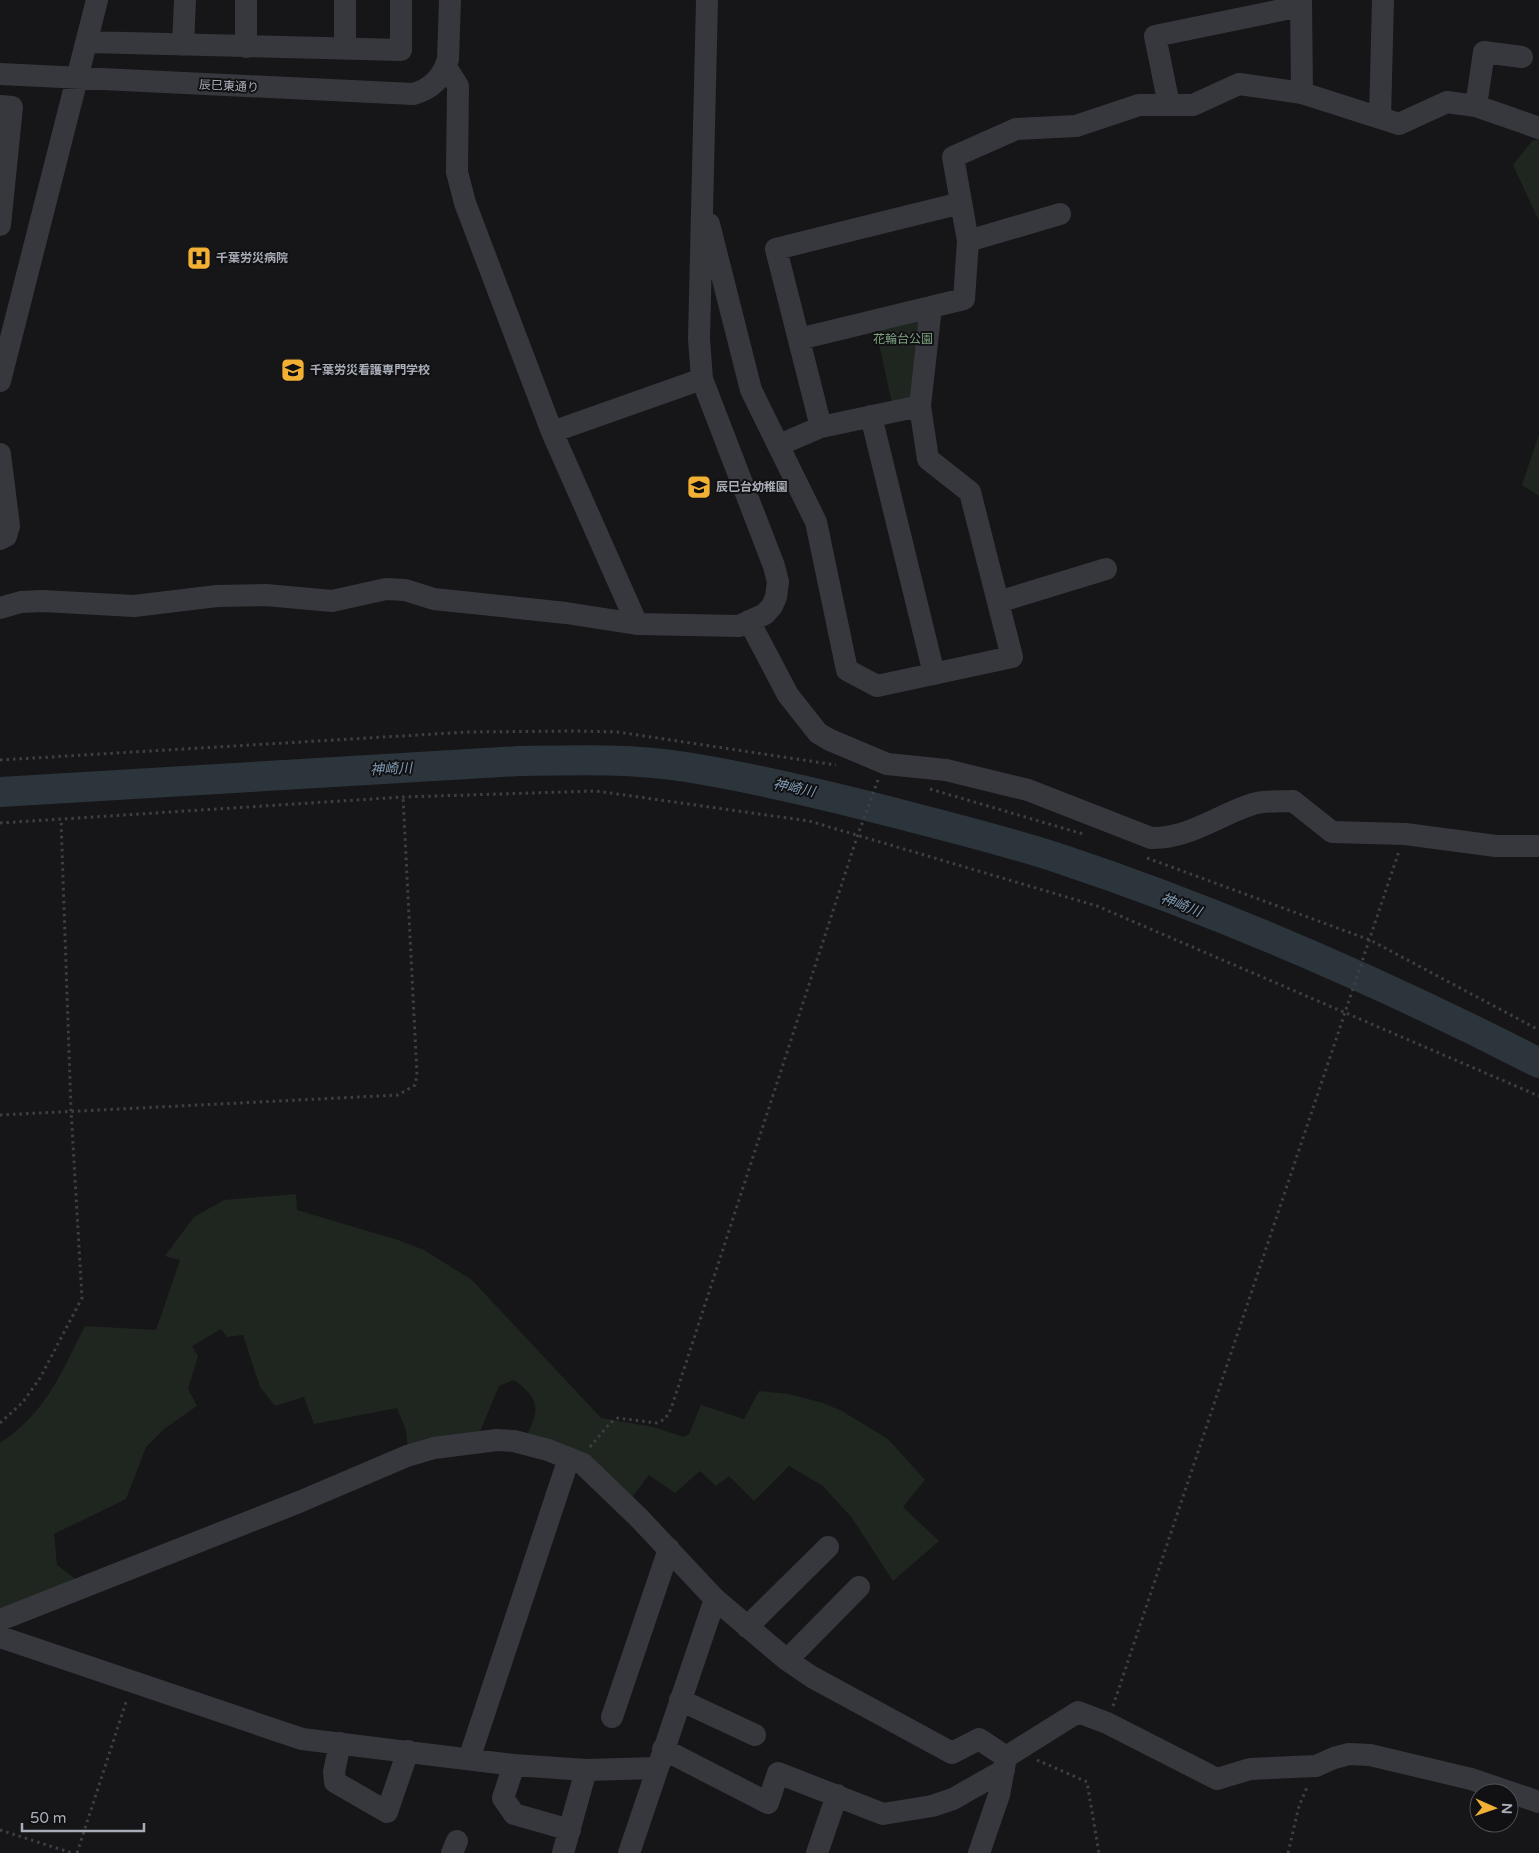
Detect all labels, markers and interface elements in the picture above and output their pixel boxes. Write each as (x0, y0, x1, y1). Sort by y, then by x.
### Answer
street label: 辰巳東通り (199, 77, 259, 95)
hospital icon: 千葉労災病院 (186, 245, 212, 271)
place label: 千葉労災病院 (216, 251, 288, 265)
park label: 花輪台公園 (873, 332, 933, 346)
school or university icon: 千葉労災看護専門学校 (280, 357, 306, 383)
place label: 千葉労災看護専門学校 (310, 363, 430, 377)
school or university icon: 辰巳台幼稚園 (686, 474, 712, 500)
place label: 辰巳台幼稚園 (716, 480, 788, 494)
water label: 神崎川 (370, 759, 414, 779)
water label: 神崎川 (772, 775, 818, 801)
water label: 神崎川 (1158, 890, 1206, 921)
north arrow (1469, 1783, 1519, 1833)
scale bar (22, 1800, 145, 1832)
text: N (1498, 1803, 1515, 1814)
text: 50 m (30, 1809, 67, 1827)

